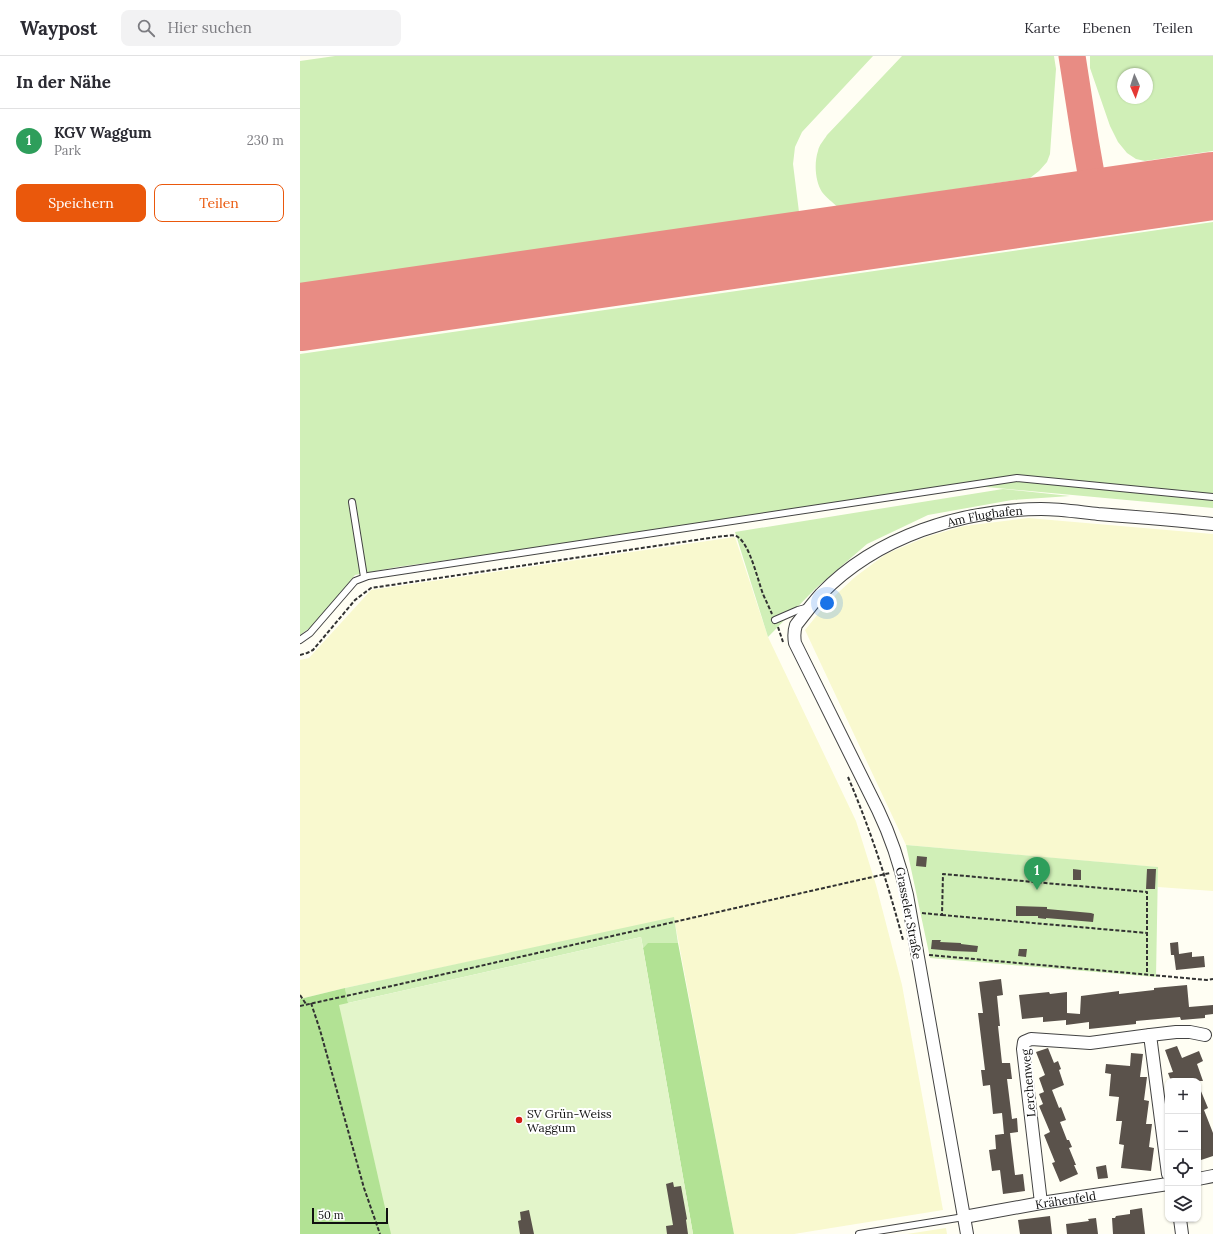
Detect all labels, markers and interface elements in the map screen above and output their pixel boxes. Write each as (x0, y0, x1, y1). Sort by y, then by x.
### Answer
search box (121, 10, 401, 46)
text: Waypost (20, 16, 97, 40)
icon: search (135, 17, 157, 39)
text: Hier suchen (167, 18, 252, 37)
text: Karte (1024, 19, 1060, 37)
text: Ebenen (1082, 19, 1131, 37)
text: Teilen (1153, 19, 1193, 37)
north arrow (1117, 68, 1153, 104)
text: In der Nähe (16, 71, 111, 93)
text: KGV Waggum (54, 123, 151, 142)
text: 1 (26, 132, 32, 149)
text: 230 m (247, 132, 284, 149)
text: Park (54, 142, 81, 159)
button: Speichern (16, 184, 146, 222)
button: Teilen (154, 184, 284, 222)
street label: Am Flughafen (944, 502, 1023, 530)
your location (817, 593, 837, 613)
pin: 1 (1024, 857, 1050, 890)
street label: Grasseler Straße (893, 866, 925, 961)
street label: Lerchenweg (1018, 1048, 1038, 1118)
map controls (1165, 1078, 1201, 1222)
button: + (1165, 1078, 1201, 1114)
place label: SV Grün-Weiss Waggum (527, 1106, 612, 1135)
button: − (1165, 1114, 1201, 1150)
marker: SV Grün-Weiss Waggum (514, 1115, 524, 1125)
button: locate (1165, 1150, 1201, 1186)
button: layers (1165, 1186, 1201, 1222)
street label: Krähenfeld (1034, 1187, 1097, 1211)
scale bar (312, 1206, 388, 1225)
text: 50 m (318, 1208, 344, 1222)

